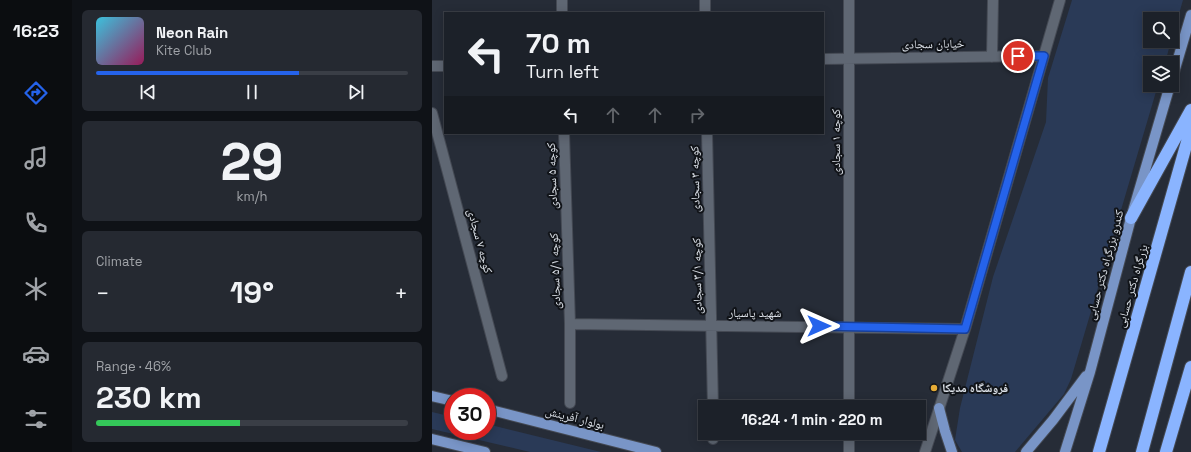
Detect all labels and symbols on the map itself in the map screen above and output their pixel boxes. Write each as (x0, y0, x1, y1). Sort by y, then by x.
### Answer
street label: خیابان سجادی (901, 35, 965, 53)
pin (1001, 39, 1035, 73)
street label: کوچه ۱ سجادی (828, 109, 844, 175)
street label: کوچه ۵ سجادی (543, 142, 561, 210)
street label: کوچه ۳ سجادی (686, 146, 704, 212)
street label: کوچه ۷ سجادی (464, 207, 496, 275)
street label: کندرو بزرگراه دکتر حسابی (1083, 208, 1127, 322)
street label: کوچه ۵/۱ سجادی (546, 233, 564, 309)
street label: کوچه ۳/۱ سجادی (688, 238, 706, 314)
street label: بزرگراه دکتر حسابی (1112, 243, 1152, 329)
street label: شهید پاسیار (728, 305, 781, 321)
position arrow (798, 305, 840, 347)
place label: فروشگاه مدیکا (942, 380, 1008, 396)
marker: فروشگاه مدیکا (929, 383, 939, 393)
speed limit sign: 30 (444, 388, 496, 440)
street label: بولوار آفرینش (544, 403, 606, 433)

